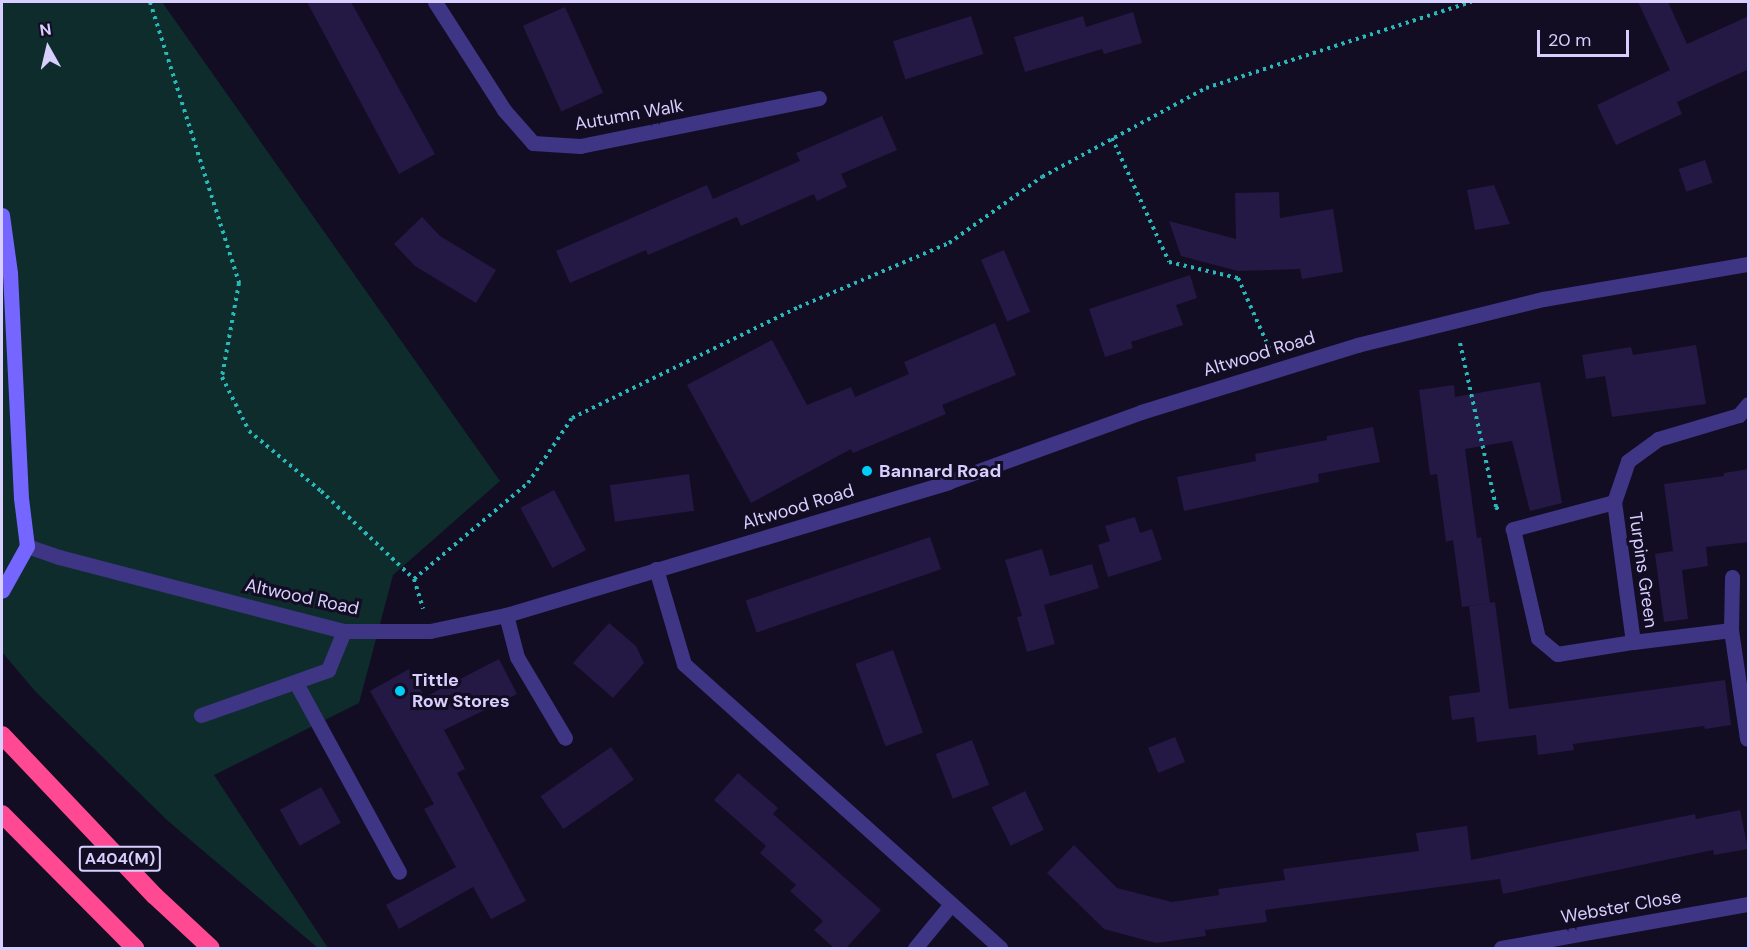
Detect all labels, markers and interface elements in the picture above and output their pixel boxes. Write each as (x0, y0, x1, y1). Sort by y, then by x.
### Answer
north arrow (18, 18, 78, 78)
text: N (38, 18, 53, 41)
scale bar (1540, 18, 1632, 56)
text: 20 m (1548, 28, 1591, 52)
street label: Autumn Walk (573, 95, 685, 135)
street label: Altwood Road (1201, 327, 1317, 381)
place label: Bannard Road (879, 460, 1001, 482)
marker: Bannard Road (860, 464, 874, 478)
street label: Altwood Road (740, 480, 856, 534)
street label: Turpins Green (1624, 511, 1662, 629)
street label: Altwood Road (243, 574, 361, 620)
place label: Tittle Row Stores (412, 670, 510, 712)
marker: Tittle Row Stores (393, 684, 407, 698)
road number: A404(M) (78, 846, 162, 872)
street label: Webster Close (1559, 886, 1683, 928)

